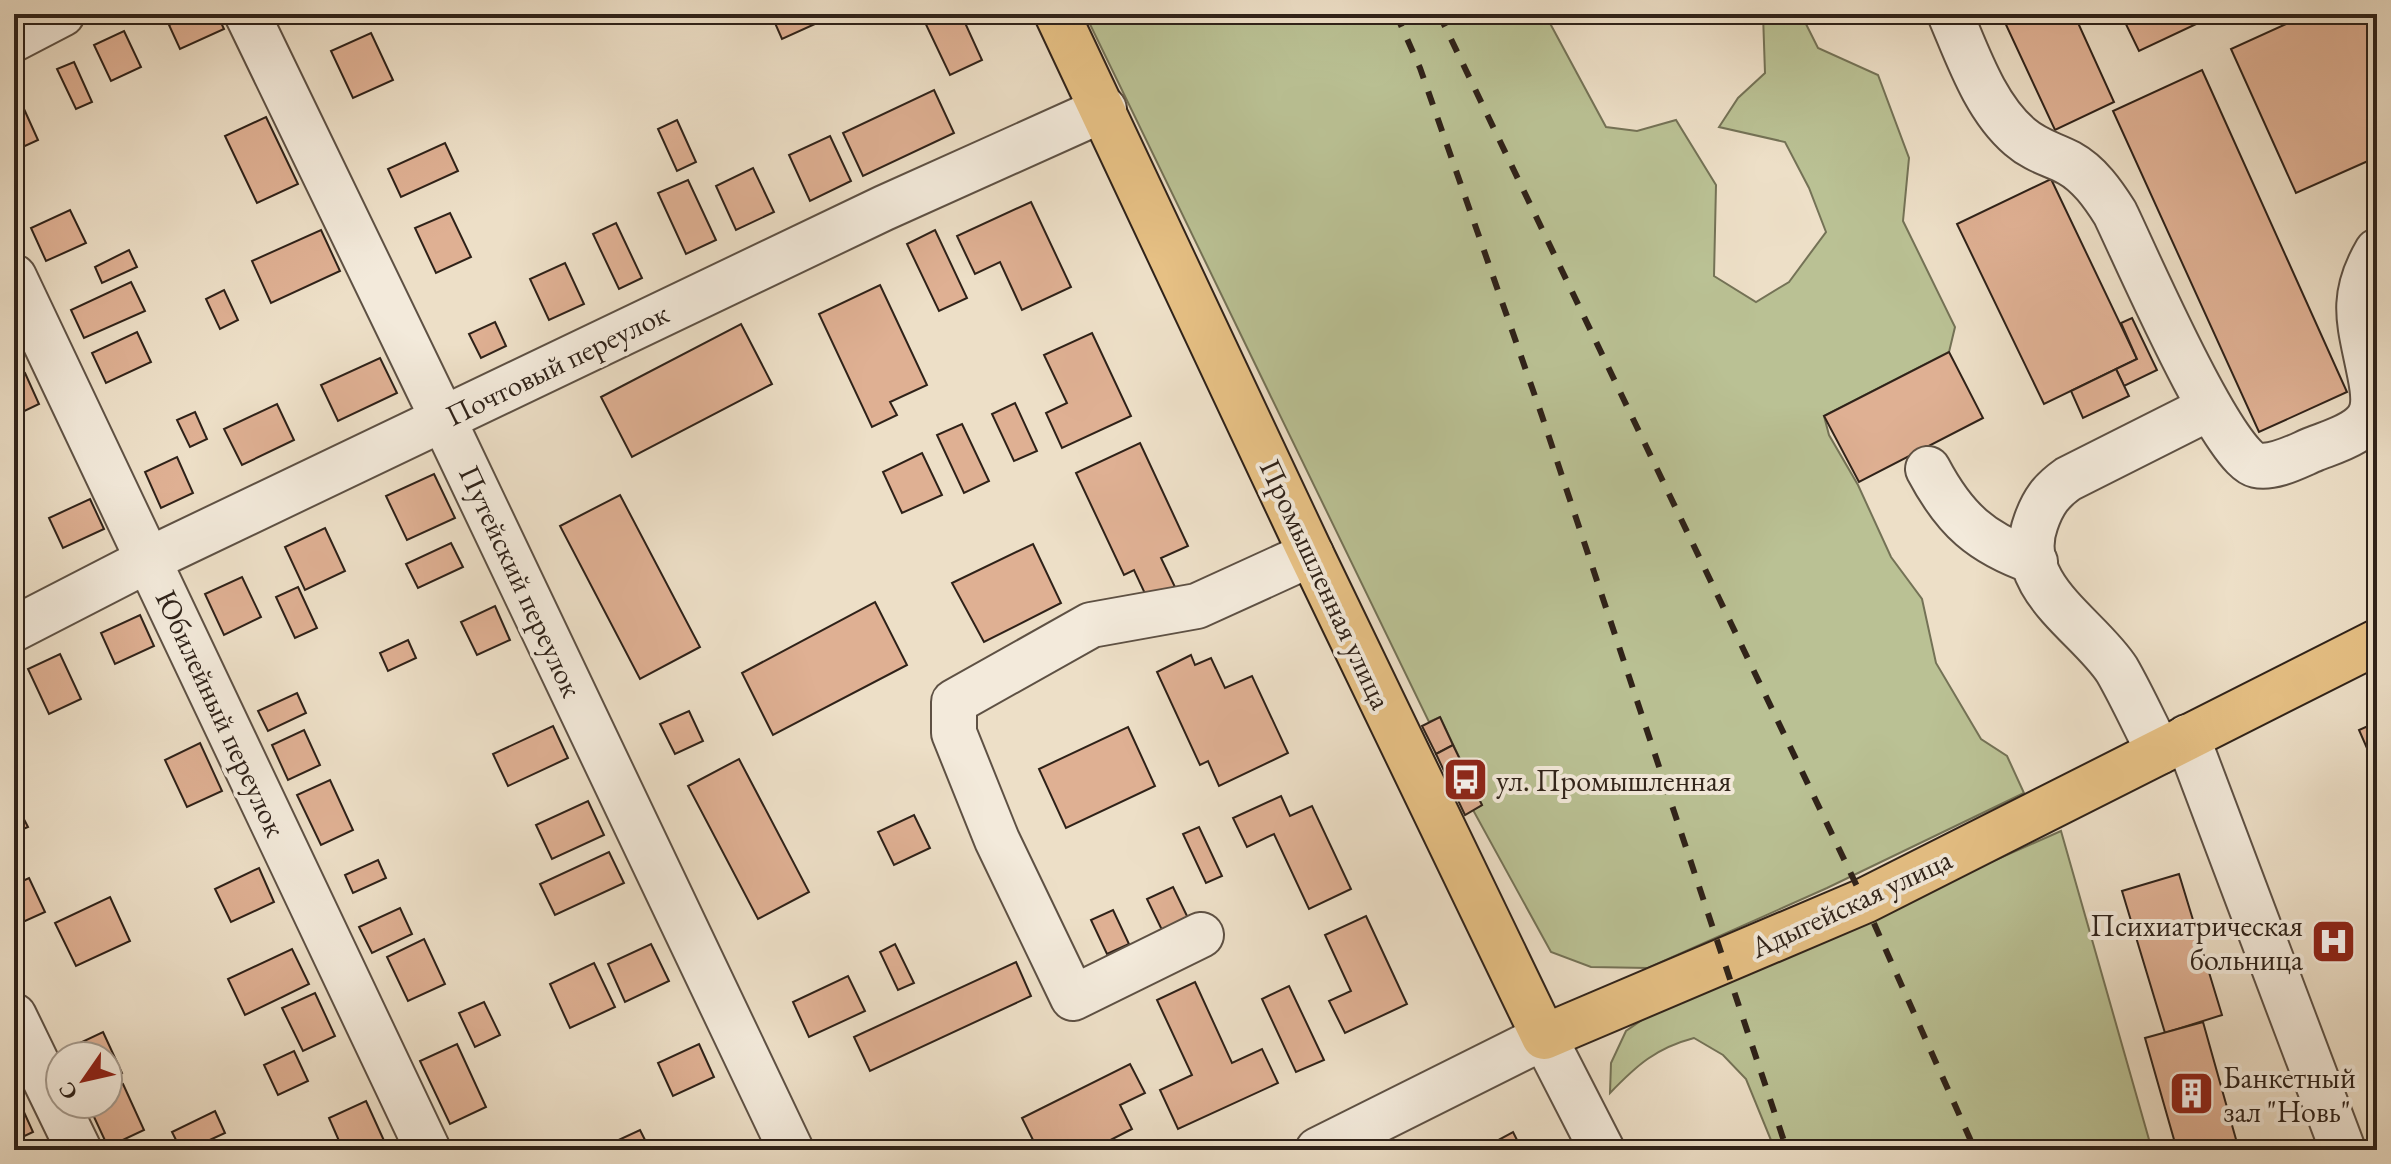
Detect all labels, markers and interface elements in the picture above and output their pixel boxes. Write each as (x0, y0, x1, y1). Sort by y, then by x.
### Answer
street label: Почтовый переулок (439, 293, 675, 435)
street label: Промышленная улица (1251, 453, 1401, 715)
street label: Путейский переулок (450, 459, 592, 703)
street label: Юбилейный переулок (147, 583, 295, 843)
bus stop icon: ул. Промышленная (1441, 756, 1489, 804)
place label: ул. Промышленная (1496, 761, 1731, 800)
street label: Адыгейская улица (1743, 839, 1958, 967)
place label: Психиатрическая больница (2090, 906, 2303, 979)
hospital icon: Психиатрическая больница (2310, 918, 2358, 966)
north arrow (44, 1040, 124, 1120)
place label: Банкетный зал "Новь" (2223, 1058, 2356, 1131)
building icon: Банкетный зал "Новь" (2168, 1070, 2216, 1118)
text: С (51, 1076, 84, 1105)

